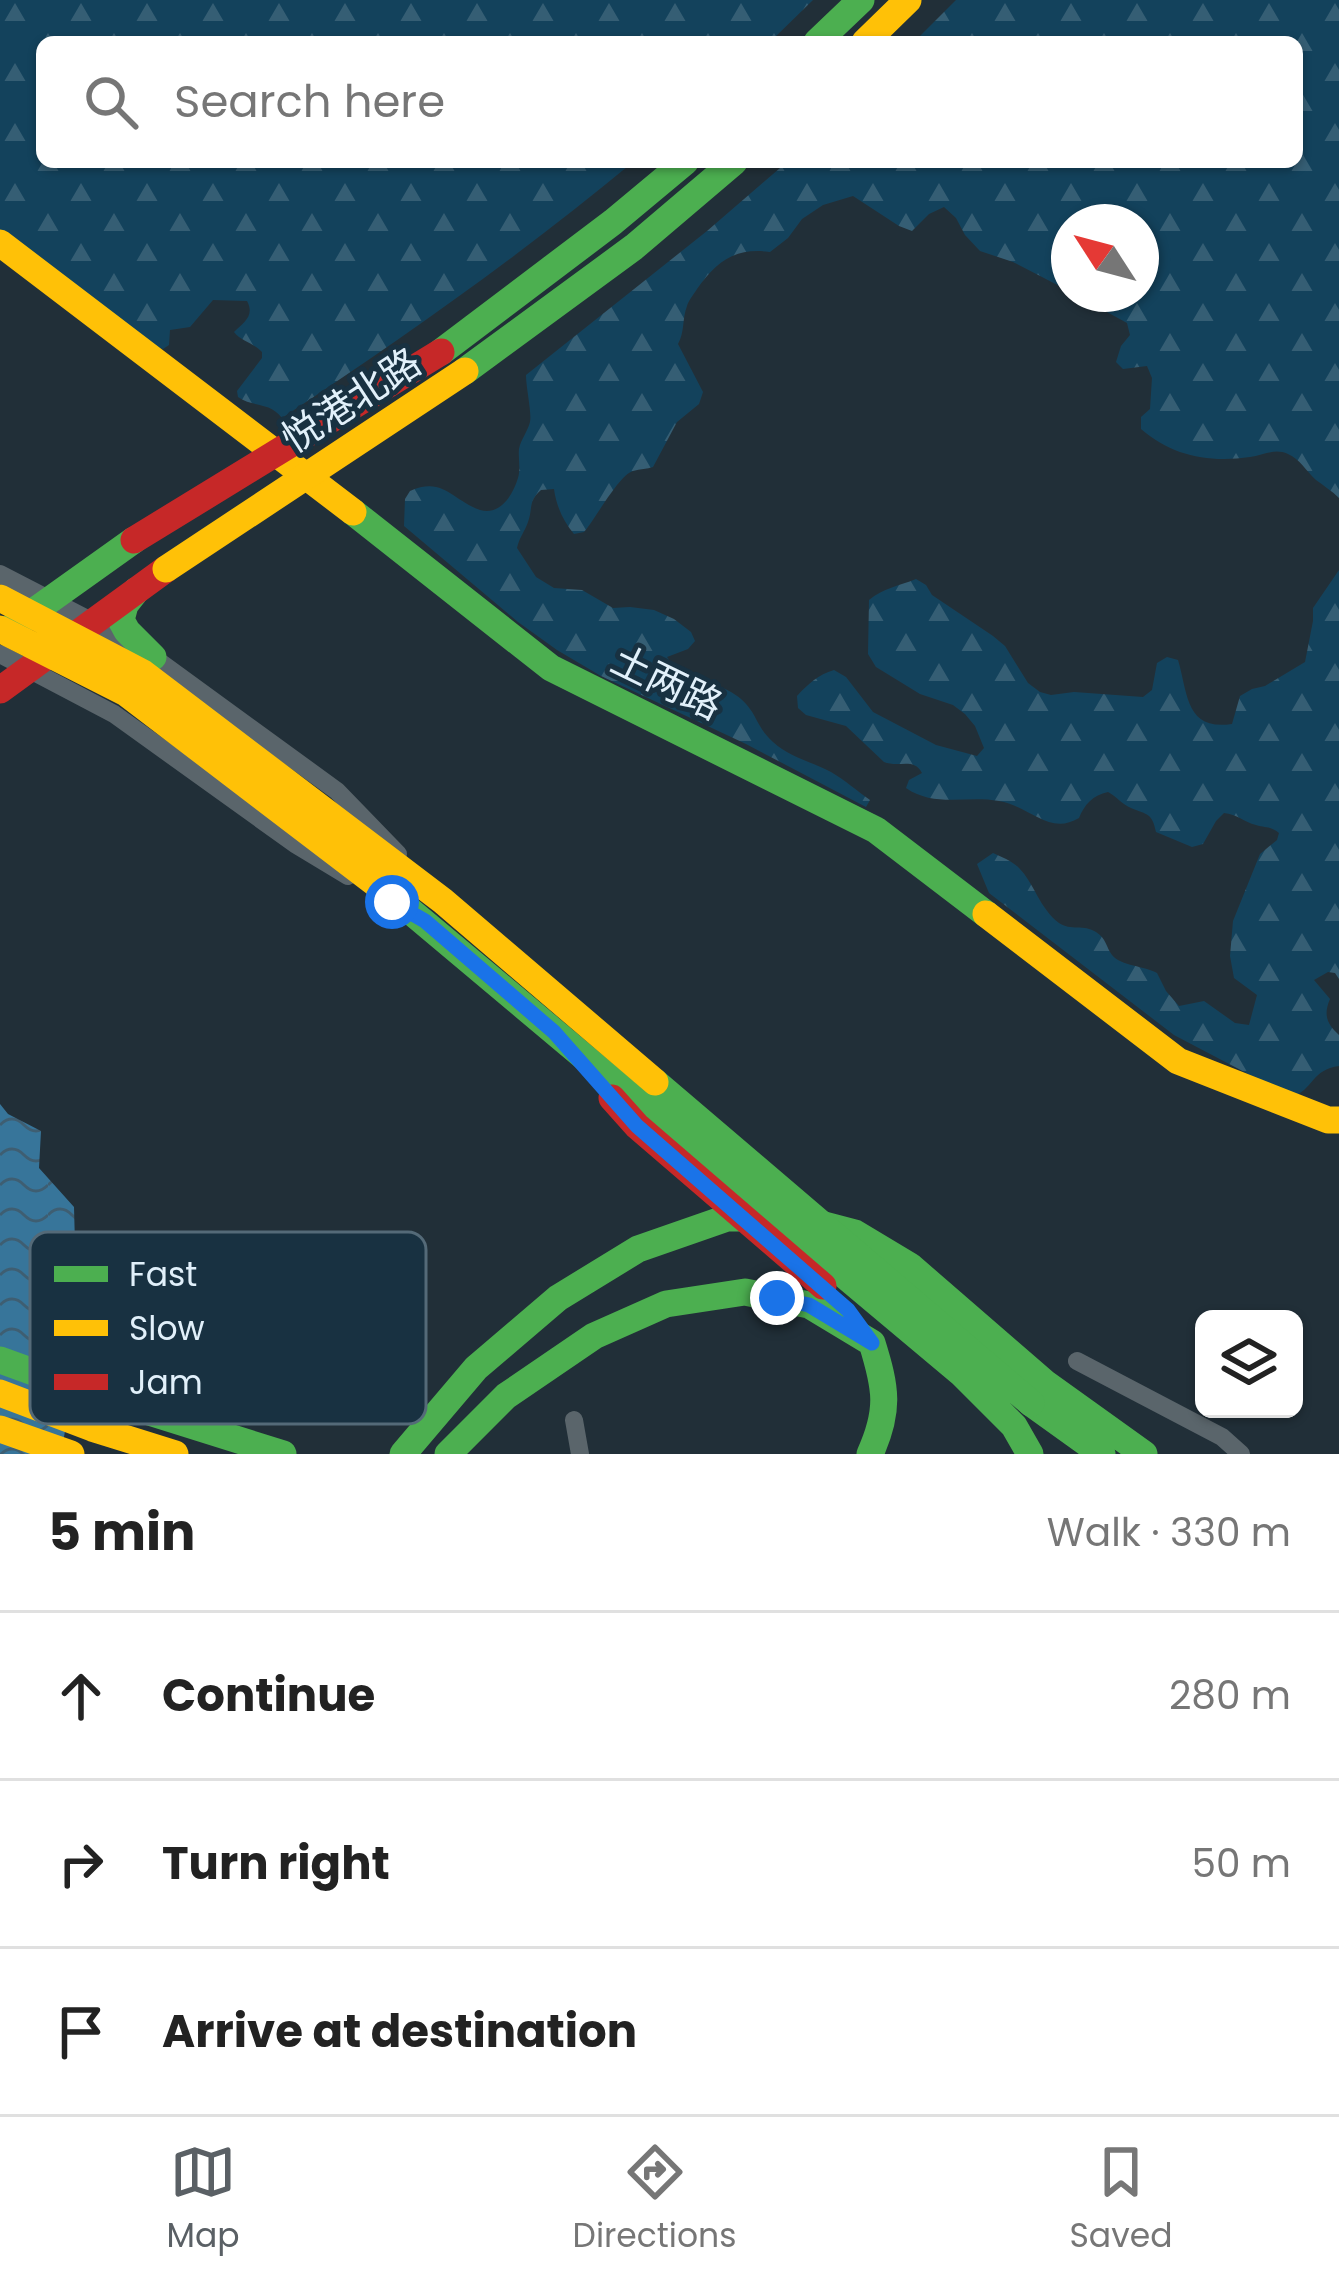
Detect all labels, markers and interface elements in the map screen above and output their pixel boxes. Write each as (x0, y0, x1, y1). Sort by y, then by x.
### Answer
search box (36, 36, 1303, 168)
icon: search (78, 69, 144, 135)
text: Search here (174, 70, 445, 133)
north arrow (1051, 204, 1159, 312)
street label: 悦港北路 (271, 335, 432, 466)
street label: 土两路 (602, 632, 731, 733)
route start (365, 875, 419, 929)
legend (30, 1232, 426, 1424)
text: Fast (129, 1251, 197, 1298)
route end (750, 1271, 804, 1325)
text: Slow (129, 1305, 205, 1352)
map controls (1195, 1310, 1303, 1418)
button: layers (1195, 1310, 1303, 1418)
text: Jam (129, 1359, 203, 1406)
text: 5 min (48, 1496, 195, 1568)
text: Walk · 330 m (1047, 1505, 1291, 1560)
icon: ahead (48, 1663, 114, 1729)
text: Continue (162, 1664, 375, 1727)
text: 280 m (1169, 1668, 1291, 1723)
icon: right (48, 1831, 114, 1897)
text: Turn right (162, 1832, 390, 1895)
text: 50 m (1191, 1836, 1291, 1891)
icon: arrive (48, 1999, 114, 2065)
text: Arrive at destination (162, 2000, 637, 2063)
tab: Map (167, 2139, 240, 2261)
tab: Directions (573, 2139, 736, 2261)
tab: Saved (1070, 2139, 1172, 2261)

